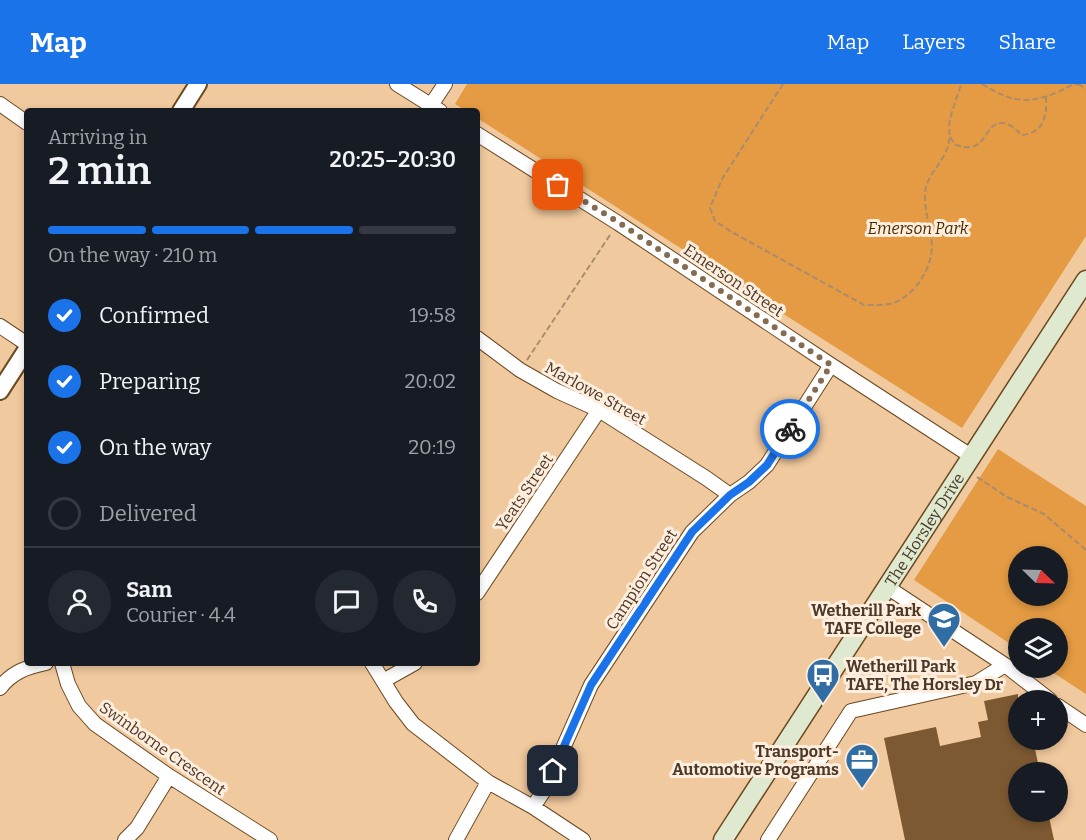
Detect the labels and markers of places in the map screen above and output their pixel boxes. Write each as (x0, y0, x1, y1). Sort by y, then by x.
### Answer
pin (532, 159, 583, 210)
place label: Wetherill Park TAFE College (811, 601, 921, 638)
school or university icon: Wetherill Park TAFE College (926, 601, 962, 648)
bus stop icon: Wetherill Park TAFE, The Horsley Dr (805, 657, 841, 704)
place label: Wetherill Park TAFE, The Horsley Dr (846, 657, 1004, 694)
place label: Transport- Automotive Programs (672, 742, 839, 779)
office icon: Transport- Automotive Programs (844, 742, 880, 789)
pin (527, 745, 578, 796)

